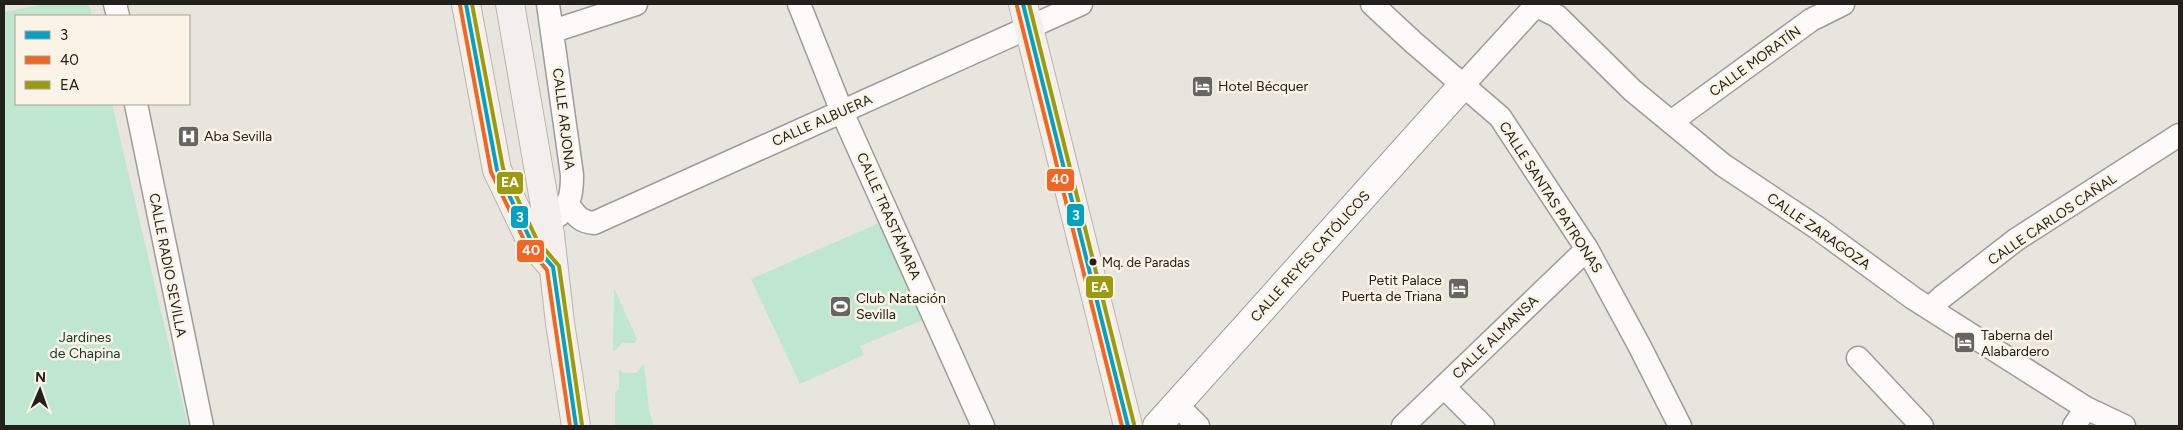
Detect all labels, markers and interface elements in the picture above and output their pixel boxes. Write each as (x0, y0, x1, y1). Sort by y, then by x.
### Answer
legend (15, 15, 190, 105)
street label: CALLE MORATÍN (1706, 22, 1804, 100)
text: 3 (60, 26, 68, 44)
text: 40 (60, 51, 79, 69)
street label: CALLE ARJONA (549, 67, 578, 171)
hotel icon: Hotel Bécquer (1190, 74, 1214, 98)
text: EA (60, 76, 79, 94)
place label: Hotel Bécquer (1218, 78, 1308, 95)
street label: CALLE ALBUERA (770, 91, 875, 150)
street label: CALLE SANTAS PATRONAS (1495, 119, 1606, 276)
hospital icon: Aba Sevilla (176, 124, 200, 148)
place label: Aba Sevilla (204, 128, 272, 145)
street label: CALLE TRASTÁMARA (853, 150, 924, 283)
line badge: 40 (1046, 168, 1075, 192)
street label: CALLE CARLOS CAÑAL (1985, 170, 2120, 269)
line badge: EA (496, 171, 524, 195)
text: 40 (1051, 171, 1069, 188)
text: EA (501, 174, 519, 191)
street label: CALLE REYES CATÓLICOS (1247, 187, 1374, 325)
street label: CALLE ZARAGOZA (1764, 189, 1874, 274)
street label: CALLE RADIO SEVILLA (145, 192, 190, 339)
line badge: 3 (1066, 203, 1085, 227)
line badge: 3 (510, 205, 529, 229)
text: 3 (1072, 207, 1080, 224)
text: 3 (516, 209, 524, 226)
line badge: 40 (516, 239, 545, 263)
text: 40 (522, 242, 540, 259)
place label: Mq. de Paradas (1102, 255, 1190, 270)
marker: Mq. de Paradas (1088, 257, 1098, 267)
place label: Petit Palace Puerta de Triana (1341, 272, 1442, 305)
line badge: EA (1085, 275, 1114, 299)
hotel icon: Petit Palace Puerta de Triana (1446, 276, 1470, 300)
text: EA (1091, 279, 1109, 296)
place label: Club Natación Sevilla (856, 290, 946, 323)
street label: CALLE ALMANSA (1449, 292, 1542, 383)
sports icon: Club Natación Sevilla (828, 294, 852, 318)
place label: Taberna del Alabardero (1981, 327, 2053, 360)
park label: Jardines de Chapina (50, 329, 120, 362)
hotel icon: Taberna del Alabardero (1953, 331, 1977, 355)
north arrow (15, 365, 65, 415)
text: N (35, 369, 46, 386)

